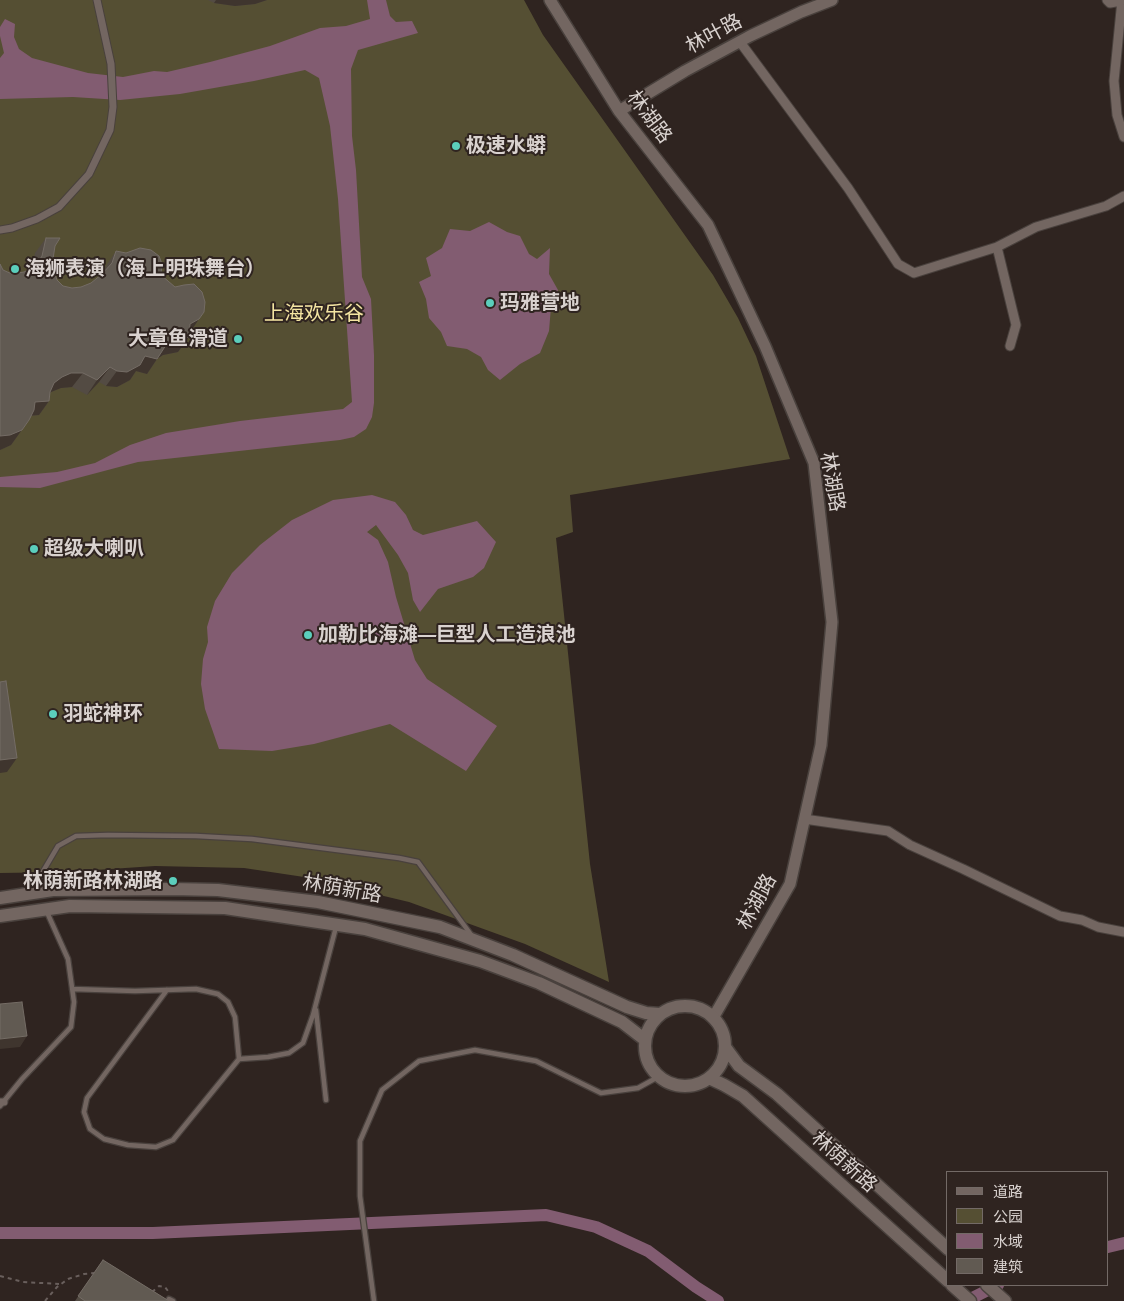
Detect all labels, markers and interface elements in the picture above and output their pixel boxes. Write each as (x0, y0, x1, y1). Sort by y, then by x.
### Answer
street label: 林叶路 (682, 9, 746, 59)
street label: 林湖路 (621, 86, 677, 148)
place label: 极速水蟒 (466, 134, 546, 158)
marker: 极速水蟒 (450, 140, 462, 152)
place label: 海狮表演（海上明珠舞台） (25, 257, 265, 281)
marker: 海狮表演（海上明珠舞台） (9, 263, 21, 275)
place label: 玛雅营地 (500, 291, 580, 315)
marker: 玛雅营地 (484, 297, 496, 309)
park label: 上海欢乐谷 (264, 302, 364, 326)
place label: 大章鱼滑道 (128, 327, 228, 351)
marker: 大章鱼滑道 (232, 333, 244, 345)
street label: 林湖路 (815, 450, 849, 514)
place label: 超级大喇叭 (44, 537, 144, 561)
marker: 超级大喇叭 (28, 543, 40, 555)
place label: 加勒比海滩—巨型人工造浪池 (318, 623, 576, 647)
marker: 加勒比海滩—巨型人工造浪池 (302, 629, 314, 641)
place label: 羽蛇神环 (63, 702, 143, 726)
marker: 羽蛇神环 (47, 708, 59, 720)
place label: 林荫新路林湖路 (23, 869, 163, 893)
street label: 林荫新路 (301, 870, 383, 908)
street label: 林湖路 (732, 870, 782, 934)
marker: 林荫新路林湖路 (167, 875, 179, 887)
street label: 林荫新路 (806, 1126, 882, 1198)
legend (946, 1171, 1109, 1286)
text: 道路 (993, 1185, 1023, 1200)
text: 公园 (993, 1210, 1023, 1225)
text: 水域 (993, 1235, 1023, 1250)
text: 建筑 (993, 1260, 1023, 1275)

